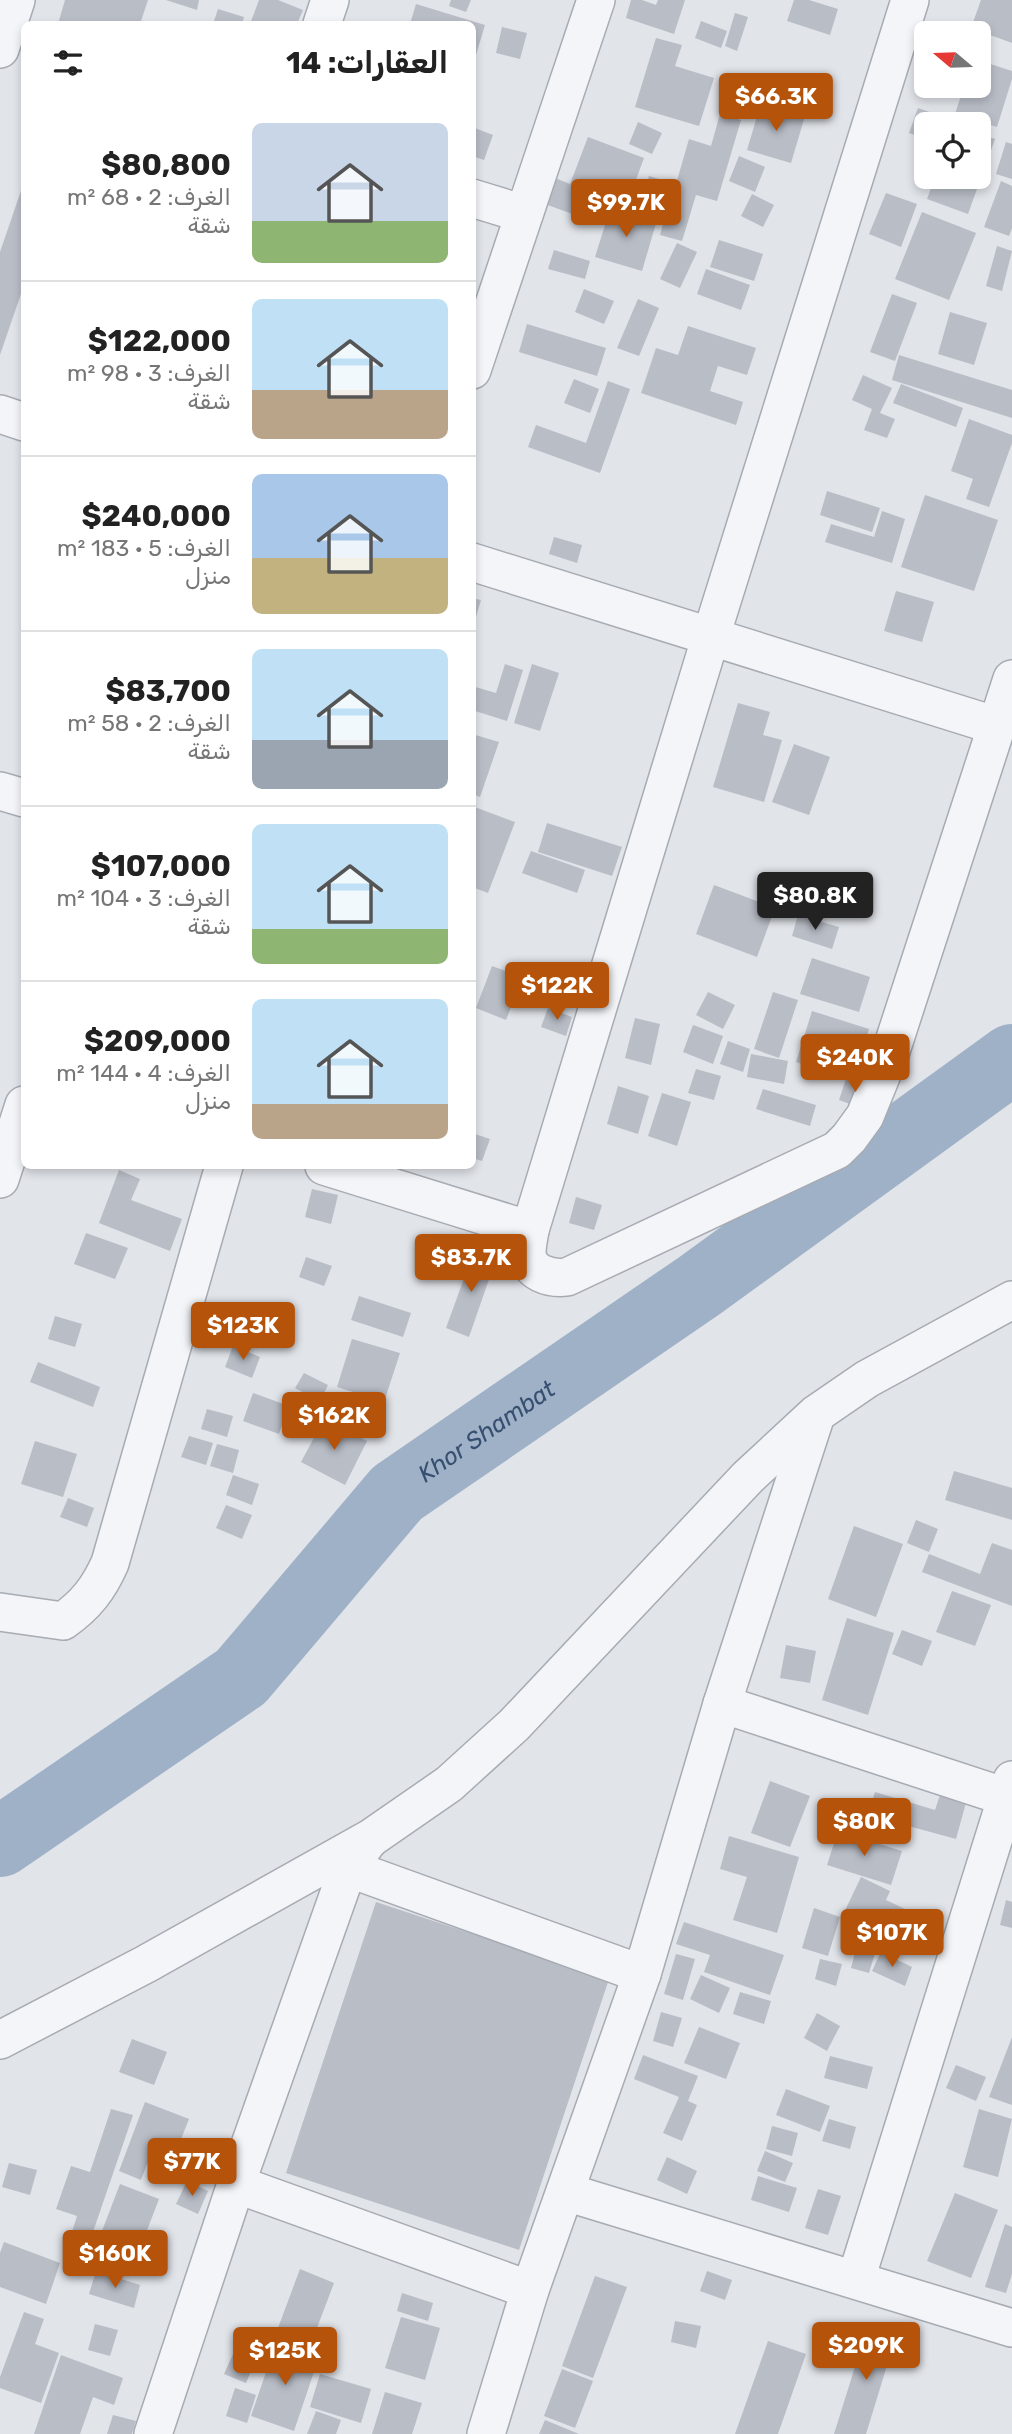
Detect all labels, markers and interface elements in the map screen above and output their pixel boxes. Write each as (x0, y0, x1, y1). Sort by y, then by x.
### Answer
north arrow (914, 21, 990, 98)
map controls (914, 21, 991, 189)
icon: filters (49, 44, 87, 82)
text: العقارات: 14 (286, 45, 448, 81)
pin: $66.3K (719, 74, 833, 133)
text: $66.3K (735, 82, 817, 110)
button: locate (914, 112, 991, 189)
text: $80,800 (101, 147, 231, 183)
icon: home (308, 151, 392, 235)
pin: $99.7K (569, 180, 683, 239)
text: الغرف: 2 · 68 m² (67, 183, 231, 211)
text: $99.7K (587, 188, 665, 216)
text: شقة (187, 211, 231, 239)
text: $122,000 (88, 323, 231, 359)
icon: home (308, 327, 392, 411)
text: الغرف: 3 · 98 m² (67, 359, 231, 387)
text: شقة (187, 387, 231, 415)
text: $240,000 (82, 498, 231, 534)
icon: home (308, 502, 392, 586)
text: الغرف: 5 · 183 m² (57, 534, 231, 562)
text: منزل (185, 562, 231, 590)
text: $83,700 (105, 673, 231, 709)
icon: home (308, 677, 392, 761)
text: الغرف: 2 · 58 m² (67, 709, 231, 737)
text: شقة (187, 737, 231, 765)
text: $107,000 (91, 848, 231, 884)
icon: home (308, 852, 392, 936)
pin: $80.8K (758, 872, 872, 932)
text: $80.8K (773, 881, 857, 909)
text: الغرف: 3 · 104 m² (57, 884, 231, 912)
text: شقة (187, 912, 231, 940)
pin: $122K (508, 962, 606, 1022)
text: $122K (521, 971, 593, 999)
text: $209,000 (84, 1023, 231, 1059)
icon: home (308, 1027, 392, 1111)
pin: $240K (806, 1034, 904, 1094)
text: $240K (817, 1043, 893, 1071)
text: الغرف: 4 · 144 m² (56, 1059, 231, 1087)
text: منزل (185, 1087, 231, 1115)
pin: $83.7K (414, 1234, 528, 1294)
text: $83.7K (431, 1243, 511, 1271)
pin: $123K (194, 1302, 292, 1362)
text: $123K (207, 1311, 279, 1339)
water label: Khor Shambat (413, 1374, 561, 1488)
pin: $162K (285, 1392, 383, 1452)
text: $162K (298, 1401, 370, 1429)
pin: $80K (823, 1798, 905, 1858)
text: $80K (833, 1807, 895, 1835)
pin: $107K (843, 1910, 941, 1969)
text: $107K (857, 1918, 927, 1946)
pin: $77K (151, 2138, 233, 2198)
text: $77K (164, 2147, 220, 2175)
pin: $160K (66, 2230, 164, 2290)
text: $160K (79, 2239, 151, 2267)
pin: $209K (817, 2322, 915, 2382)
pin: $125K (236, 2328, 334, 2387)
text: $209K (828, 2331, 904, 2359)
text: $125K (249, 2336, 321, 2364)

